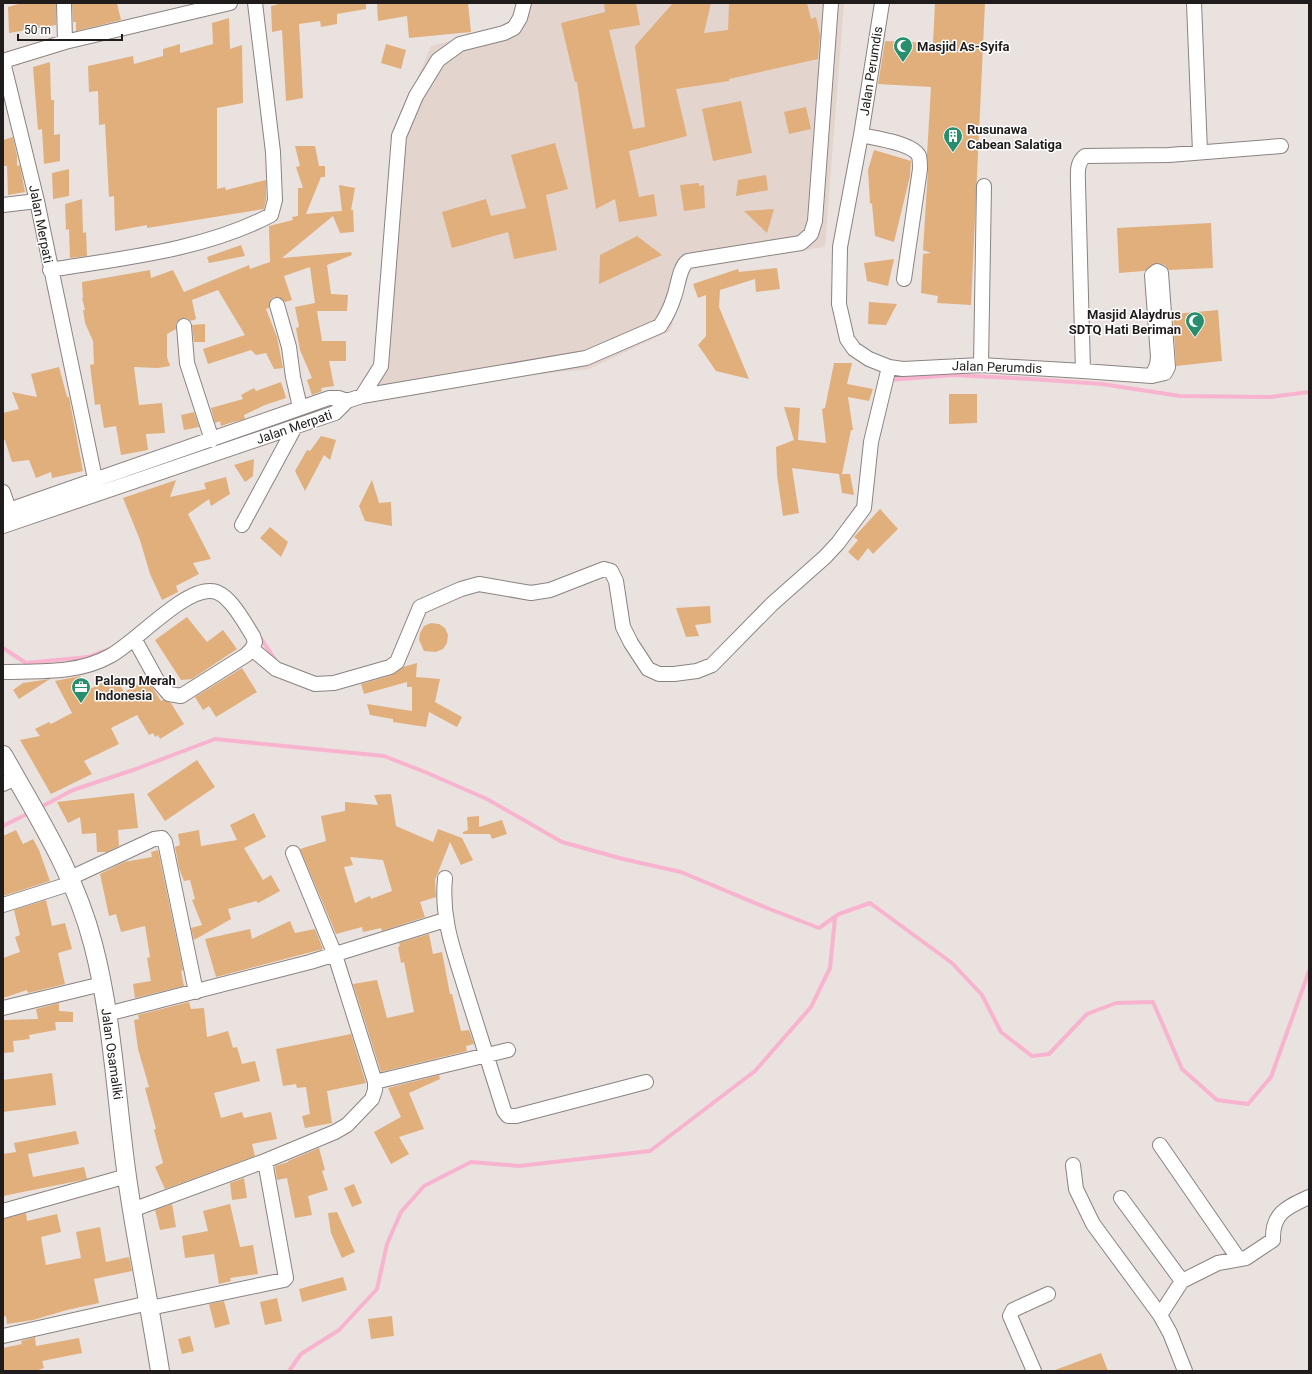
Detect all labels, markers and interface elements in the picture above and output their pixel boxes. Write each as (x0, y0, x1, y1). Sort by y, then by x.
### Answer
scale bar (18, 16, 122, 42)
text: 50 m (24, 23, 51, 37)
street label: Jalan Perumdis (857, 25, 885, 117)
mosque icon: Masjid As-Syifa (892, 35, 914, 63)
place label: Masjid As-Syifa (917, 39, 1010, 54)
place label: Rusunawa Cabean Salatiga (967, 122, 1062, 152)
building icon: Rusunawa Cabean Salatiga (942, 125, 964, 153)
street label: Jalan Merpati (26, 184, 56, 264)
place label: Masjid Alaydrus SDTQ Hati Beriman (1069, 307, 1181, 337)
mosque icon: Masjid Alaydrus SDTQ Hati Beriman (1184, 310, 1206, 338)
street label: Jalan Perumdis (952, 358, 1043, 376)
street label: Jalan Merpati (254, 407, 334, 447)
place label: Palang Merah Indonesia (95, 673, 176, 703)
office icon: Palang Merah Indonesia (70, 676, 92, 704)
street label: Jalan Osamaliki (98, 1007, 126, 1101)

